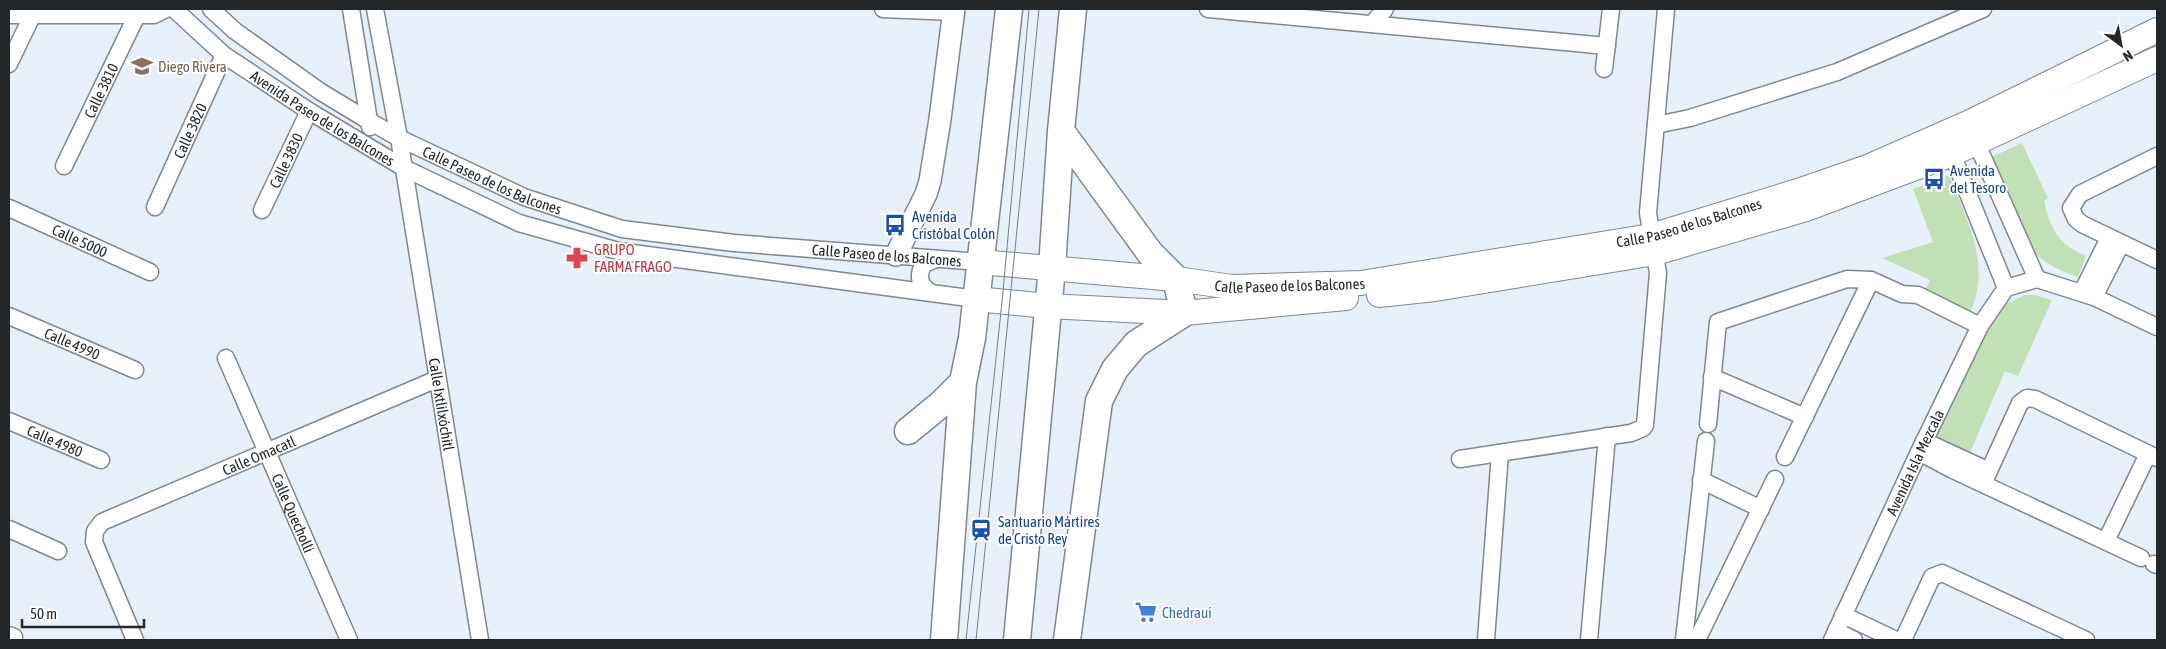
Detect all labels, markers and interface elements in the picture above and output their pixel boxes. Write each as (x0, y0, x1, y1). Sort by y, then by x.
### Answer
north arrow (2096, 20, 2146, 70)
text: N (2120, 47, 2136, 65)
school or university icon: Diego Rivera (129, 53, 155, 79)
place label: Diego Rivera (158, 58, 227, 75)
street label: Calle 3810 (80, 60, 121, 120)
street label: Avenida Paseo de los Balcones (248, 66, 398, 169)
street label: Calle 3820 (170, 100, 210, 161)
street label: Calle 3830 (265, 130, 306, 190)
street label: Calle Paseo de los Balcones (420, 142, 564, 217)
place label: Avenida del Tesoro (1950, 162, 2006, 196)
bus stop icon: Avenida del Tesoro (1921, 166, 1947, 192)
street label: Calle Paseo de los Balcones (1615, 194, 1763, 250)
place label: Avenida Cristóbal Colón (912, 208, 995, 242)
bus stop icon: Avenida Cristóbal Colón (882, 212, 908, 238)
street label: Calle 5000 (50, 220, 110, 260)
place label: GRUPO FARMA FRAGO (594, 241, 672, 275)
street label: Calle Paseo de los Balcones (811, 241, 962, 269)
pharmacy icon: GRUPO FARMA FRAGO (564, 245, 590, 271)
street label: Calle Paseo de los Balcones (1214, 274, 1366, 295)
street label: Calle 4990 (42, 324, 103, 363)
street label: Calle Ixtlilxóchitl (426, 357, 458, 452)
street label: Avenida Isla Mezcala (1882, 407, 1947, 518)
street label: Calle 4980 (25, 421, 85, 460)
street label: Calle Omacatl (220, 432, 298, 478)
street label: Calle Quecholli (269, 471, 318, 555)
place label: Santuario Mártires de Cristo Rey (998, 513, 1100, 547)
station icon: Santuario Mártires de Cristo Rey (968, 517, 994, 543)
scale bar (22, 596, 145, 628)
supermarket icon: Chedraui (1133, 599, 1159, 625)
place label: Chedraui (1162, 604, 1212, 621)
text: 50 m (30, 605, 57, 622)

